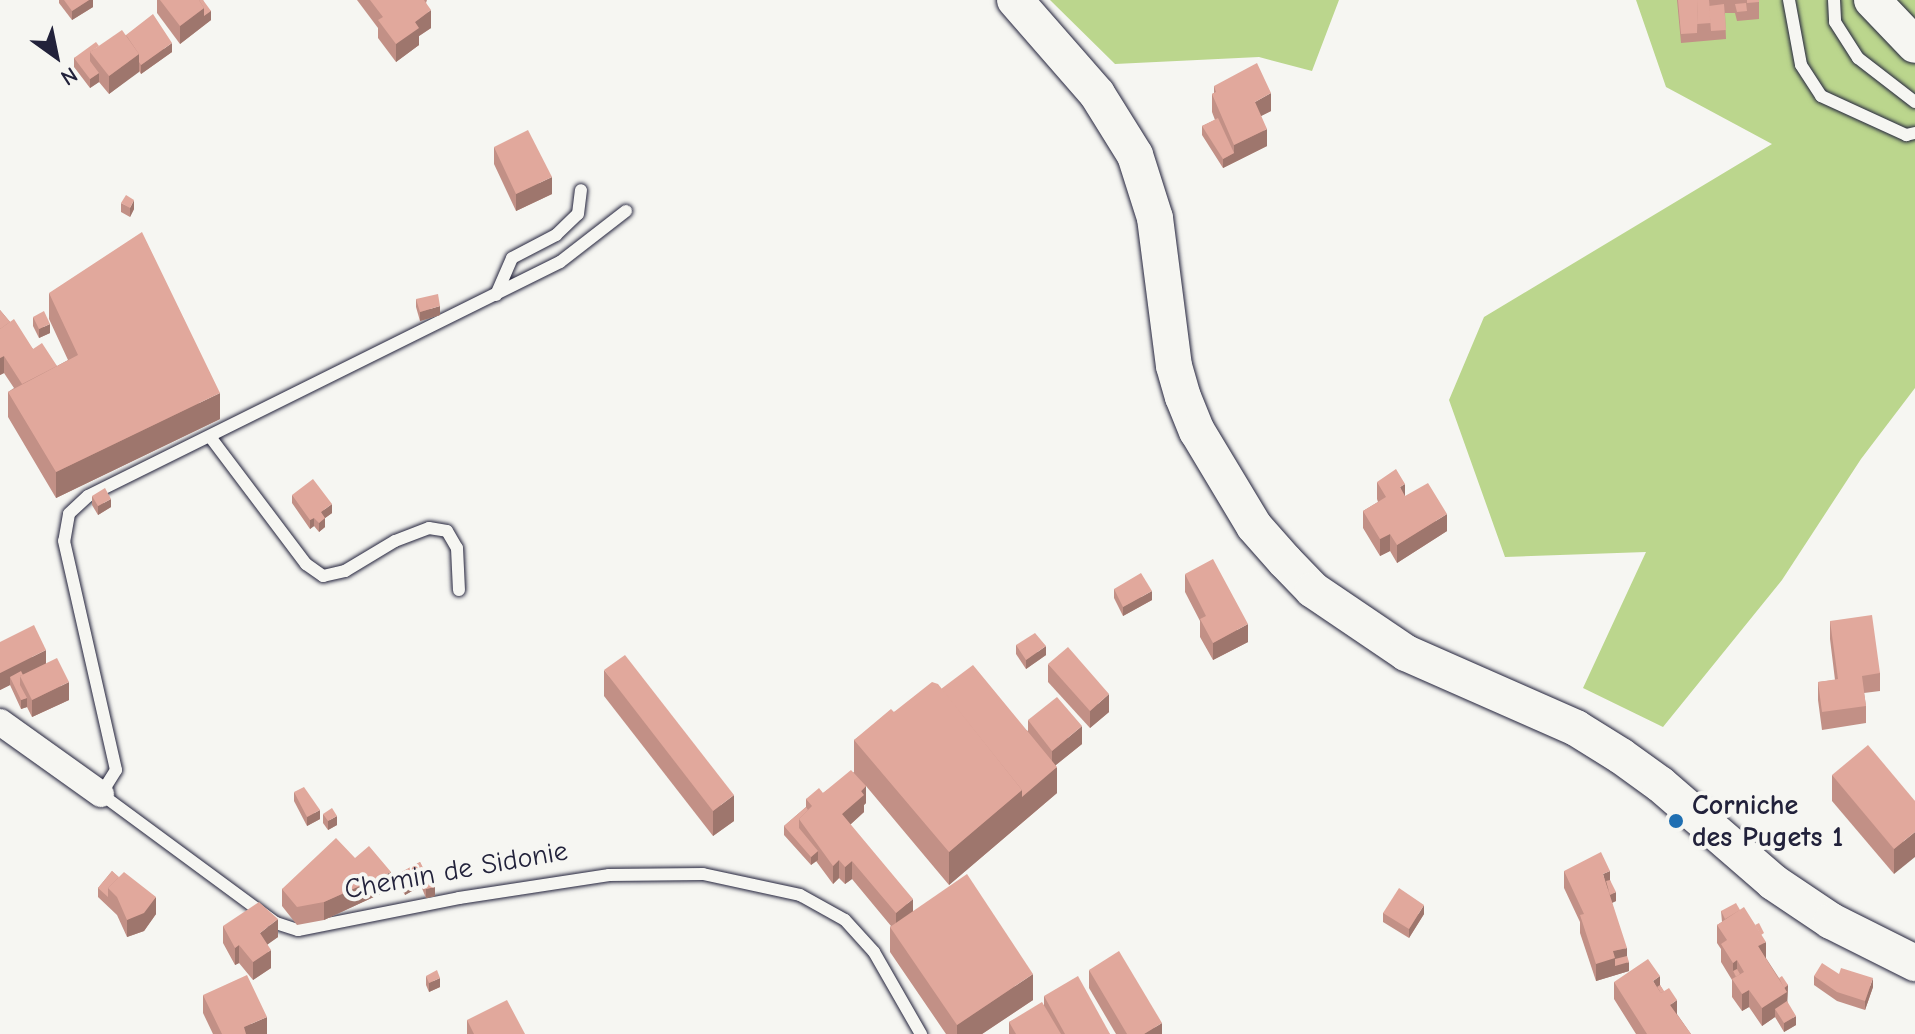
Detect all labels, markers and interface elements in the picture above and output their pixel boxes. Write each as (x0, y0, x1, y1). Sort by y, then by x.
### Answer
north arrow (16, 16, 96, 96)
text: N (56, 61, 82, 91)
place label: Corniche des Pugets 1 (1692, 788, 1843, 854)
marker: Corniche des Pugets 1 (1667, 812, 1685, 830)
street label: Chemin de Sidonie (342, 834, 570, 906)

